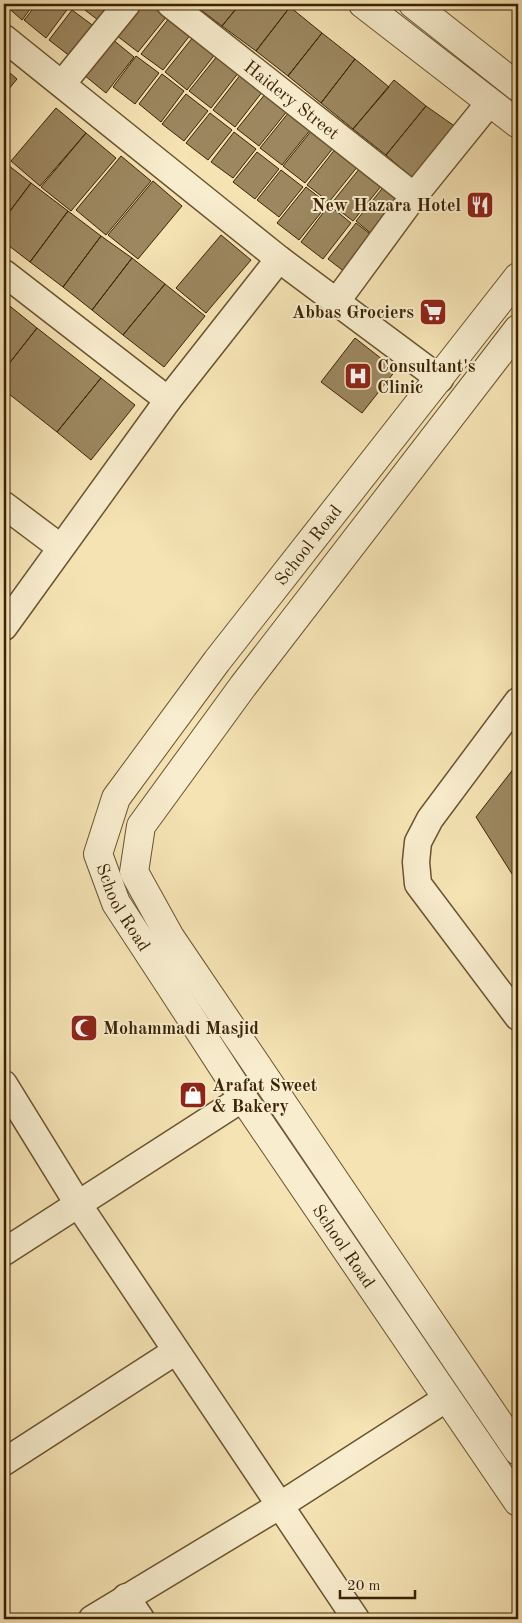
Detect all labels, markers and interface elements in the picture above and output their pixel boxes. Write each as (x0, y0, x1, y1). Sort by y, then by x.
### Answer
street label: Haidery Street (240, 58, 342, 143)
restaurant icon: New Hazara Hotel (465, 190, 495, 220)
place label: New Hazara Hotel (312, 197, 461, 215)
supermarket icon: Abbas Grociers (418, 297, 448, 327)
place label: Abbas Grociers (292, 304, 414, 322)
place label: Consultant's Clinic (377, 358, 476, 397)
hospital icon: Consultant's Clinic (343, 361, 373, 391)
street label: School Road (272, 502, 346, 589)
street label: School Road (92, 861, 153, 955)
mosque icon: Mohammadi Masjid (69, 1013, 99, 1043)
place label: Mohammadi Masjid (103, 1020, 259, 1038)
place label: Arafat Sweet & Bakery (212, 1077, 318, 1116)
shop icon: Arafat Sweet & Bakery (178, 1080, 208, 1110)
street label: School Road (308, 1202, 378, 1292)
scale bar (340, 1568, 414, 1600)
text: 20 m (347, 1579, 381, 1594)

